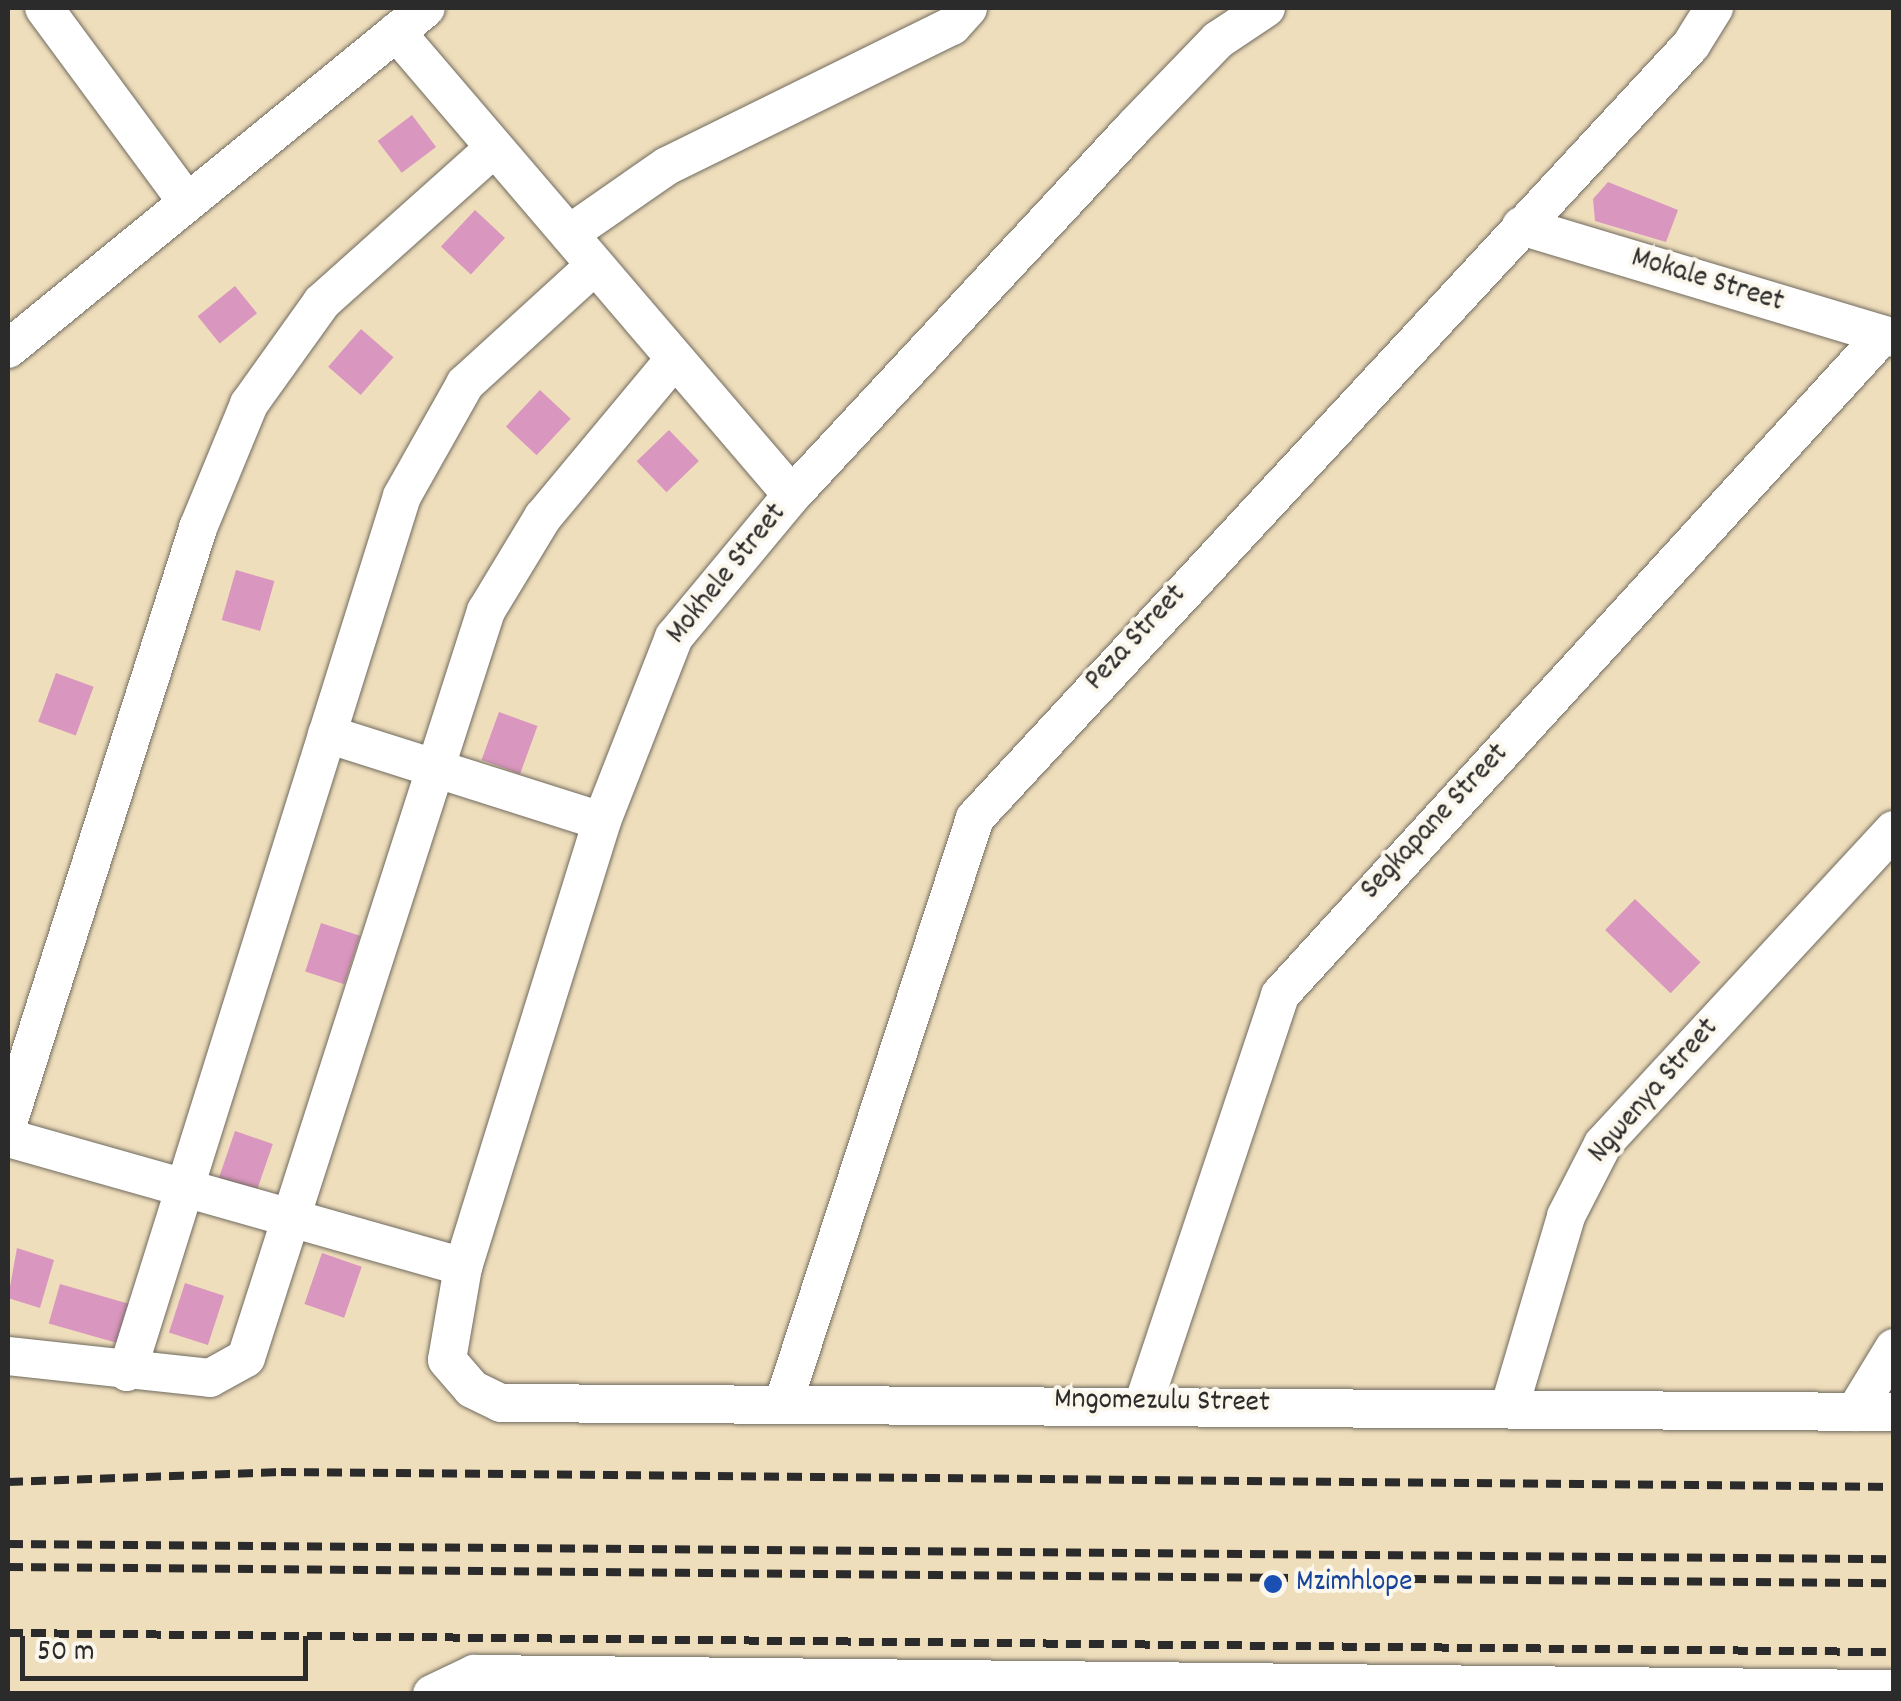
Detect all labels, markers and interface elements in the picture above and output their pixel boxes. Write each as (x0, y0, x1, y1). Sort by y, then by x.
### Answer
street label: Mokale Street (1626, 242, 1788, 322)
street label: Mokhele Street (660, 498, 796, 652)
street label: Peza Street (1079, 578, 1195, 700)
street label: Segkapane Street (1354, 737, 1518, 909)
street label: Ngwenya Street (1582, 1012, 1728, 1172)
street label: Mngomezulu Street (1054, 1383, 1270, 1423)
place label: Mzimhlope (1296, 1566, 1412, 1602)
marker: Mzimhlope (1260, 1571, 1286, 1597)
scale bar (25, 1616, 312, 1678)
text: 50 m (37, 1632, 95, 1675)

